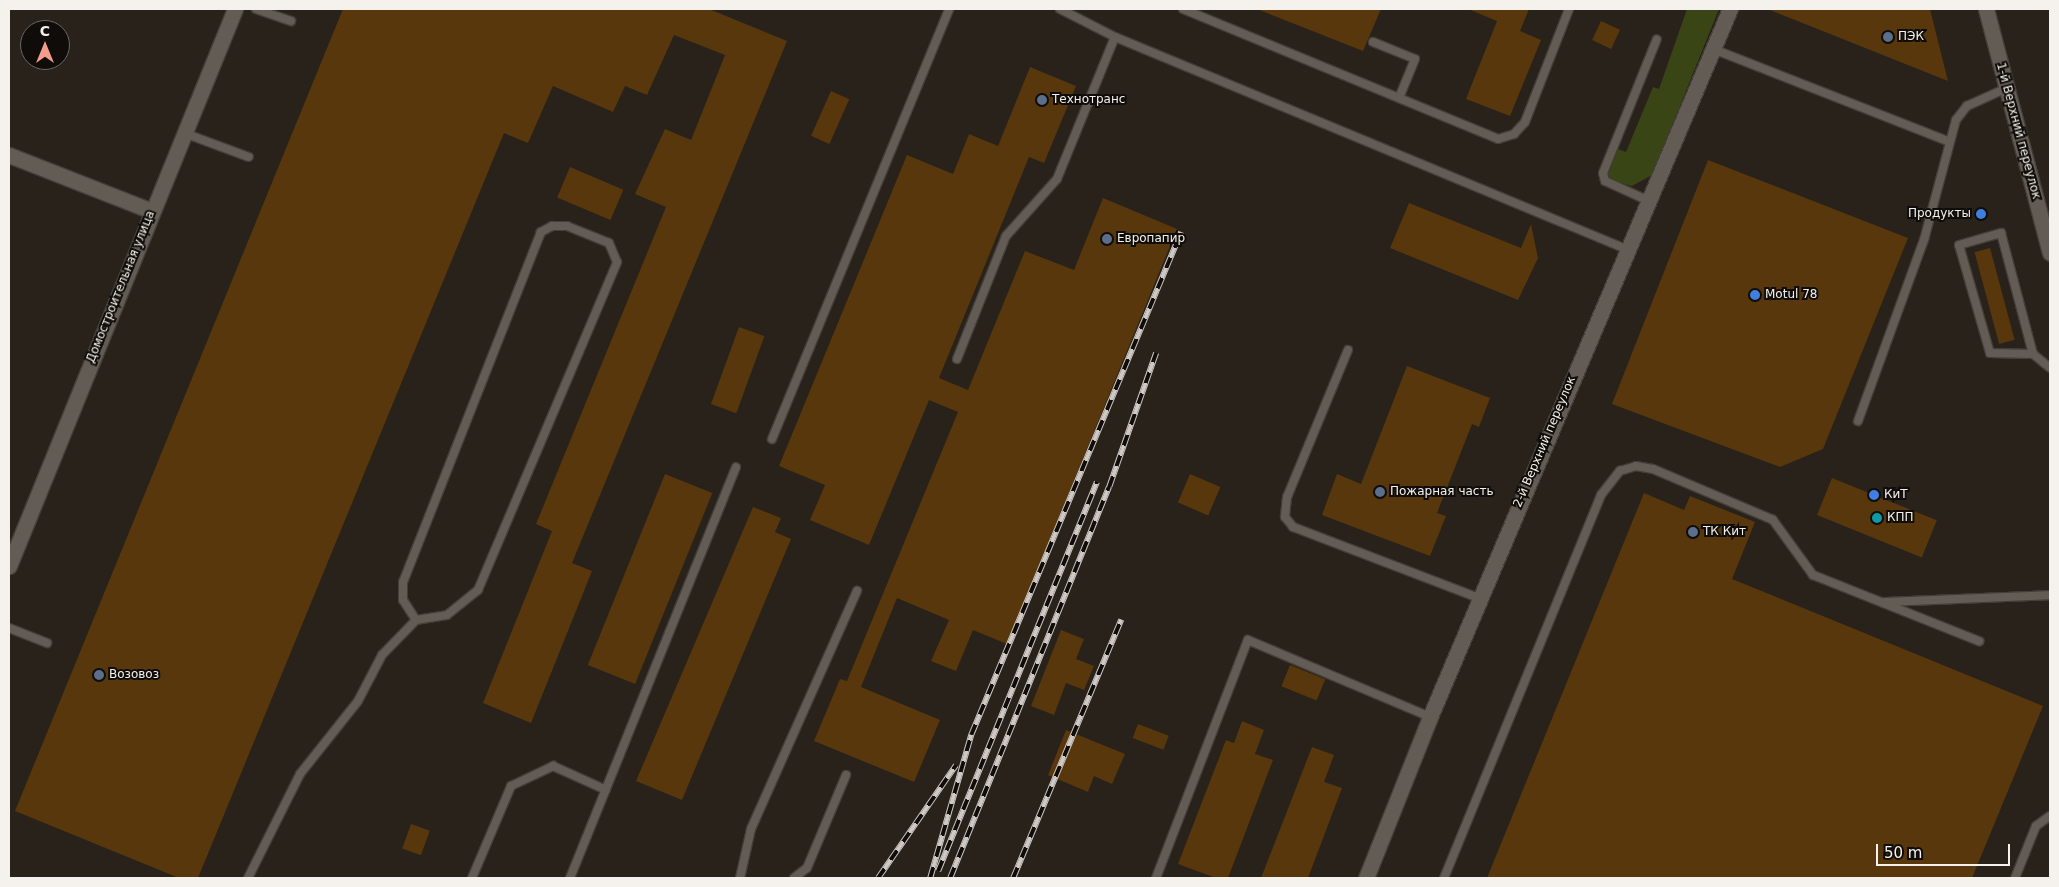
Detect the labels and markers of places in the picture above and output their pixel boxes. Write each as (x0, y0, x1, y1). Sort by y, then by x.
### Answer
place label: ПЭК (1898, 30, 1924, 44)
marker: ПЭК (1882, 31, 1894, 43)
place label: Технотранс (1052, 93, 1125, 107)
marker: Технотранс (1036, 94, 1048, 106)
place label: Продукты (1908, 207, 1971, 221)
marker: Продукты (1975, 208, 1987, 220)
place label: Европапир (1117, 232, 1185, 246)
marker: Европапир (1101, 233, 1113, 245)
place label: Motul 78 (1765, 288, 1817, 302)
marker: Motul 78 (1749, 289, 1761, 301)
place label: Пожарная часть (1390, 485, 1493, 499)
marker: Пожарная часть (1374, 486, 1386, 498)
place label: КиТ (1884, 488, 1908, 502)
marker: КиТ (1868, 489, 1880, 501)
place label: КПП (1887, 511, 1914, 525)
marker: КПП (1871, 512, 1883, 524)
place label: ТК Кит (1703, 525, 1746, 539)
marker: ТК Кит (1687, 526, 1699, 538)
place label: Возовоз (109, 668, 159, 682)
marker: Возовоз (93, 669, 105, 681)

